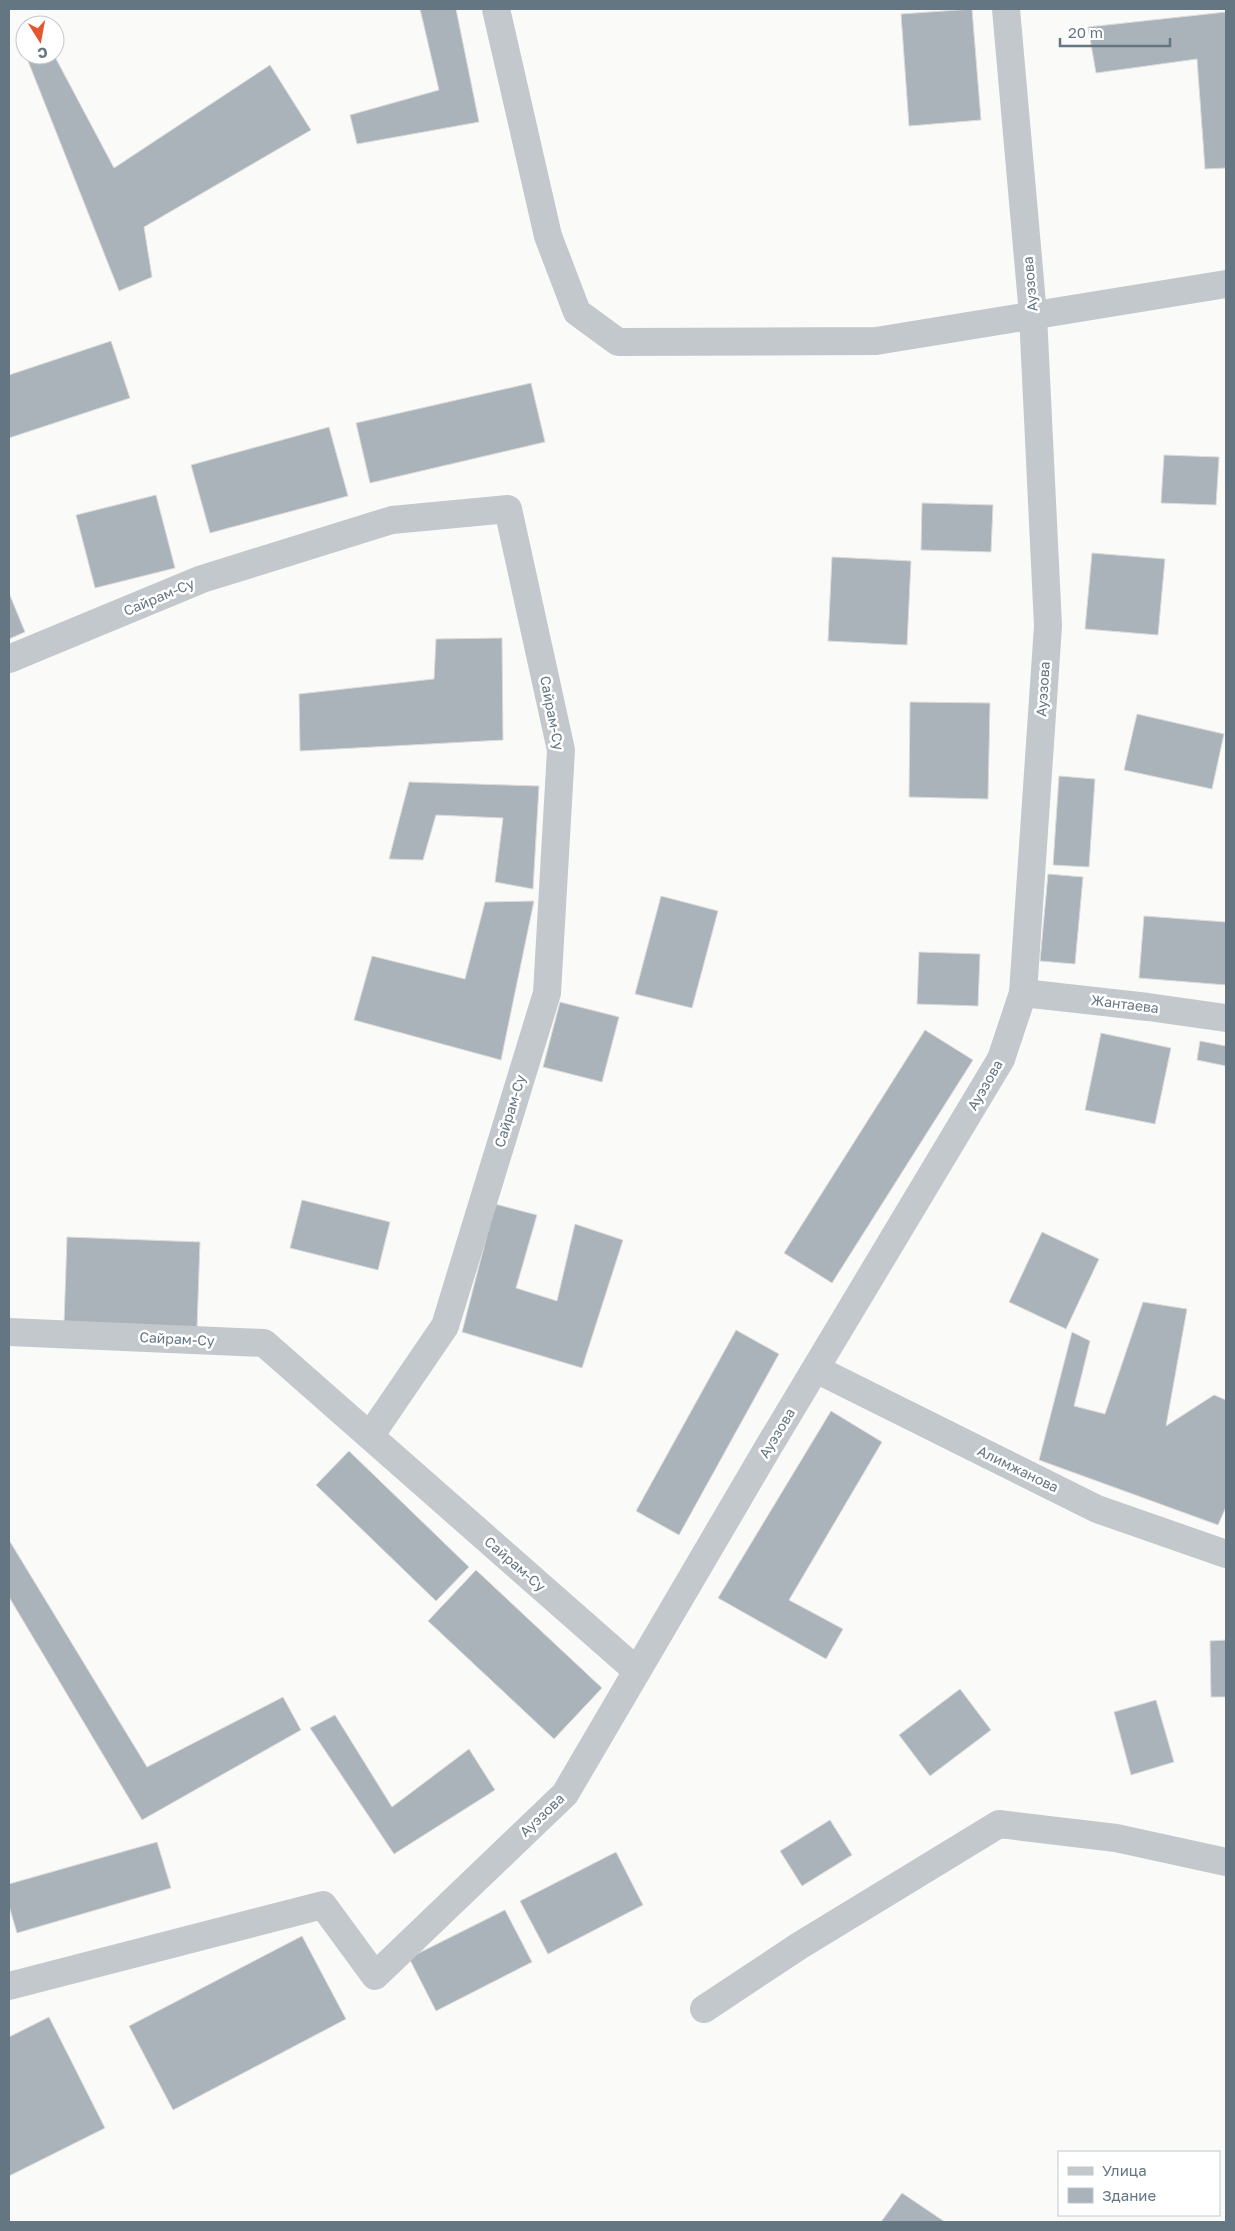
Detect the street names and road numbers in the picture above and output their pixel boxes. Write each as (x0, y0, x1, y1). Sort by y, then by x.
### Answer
street label: Ауэзова (1019, 256, 1040, 312)
street label: Сайрам-Су (121, 574, 197, 619)
street label: Ауэзова (1032, 661, 1053, 717)
street label: Сайрам-Су (537, 674, 568, 752)
street label: Жантаева (1090, 991, 1160, 1016)
street label: Ауэзова (963, 1057, 1006, 1113)
street label: Сайрам-Су (490, 1072, 529, 1149)
street label: Сайрам-Су (139, 1328, 215, 1349)
street label: Ауэзова (755, 1405, 798, 1461)
street label: Алимжанова (975, 1442, 1062, 1496)
street label: Сайрам-Су (481, 1533, 549, 1595)
street label: Ауэзова (516, 1789, 567, 1840)

